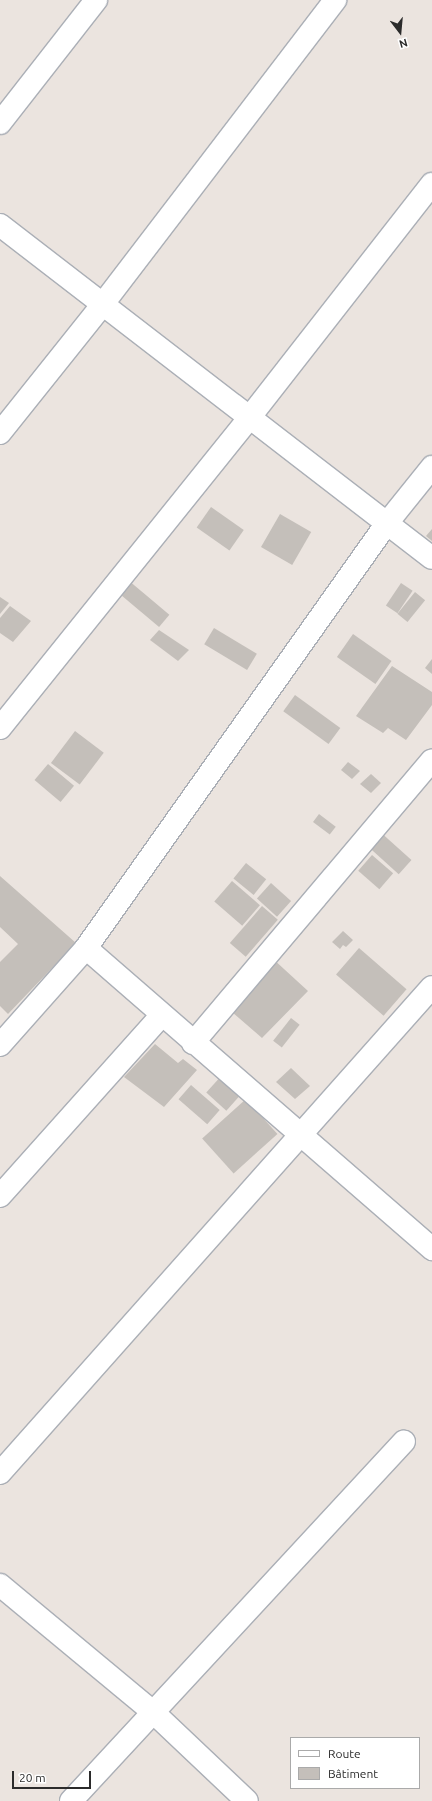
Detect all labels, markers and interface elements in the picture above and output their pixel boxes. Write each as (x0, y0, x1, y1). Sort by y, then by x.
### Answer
north arrow (380, 12, 420, 52)
text: N (398, 37, 409, 50)
legend (290, 1737, 420, 1789)
text: Route (328, 1747, 361, 1760)
scale bar (14, 1763, 93, 1789)
text: Bâtiment (328, 1767, 378, 1780)
text: 20 m (19, 1771, 46, 1784)

